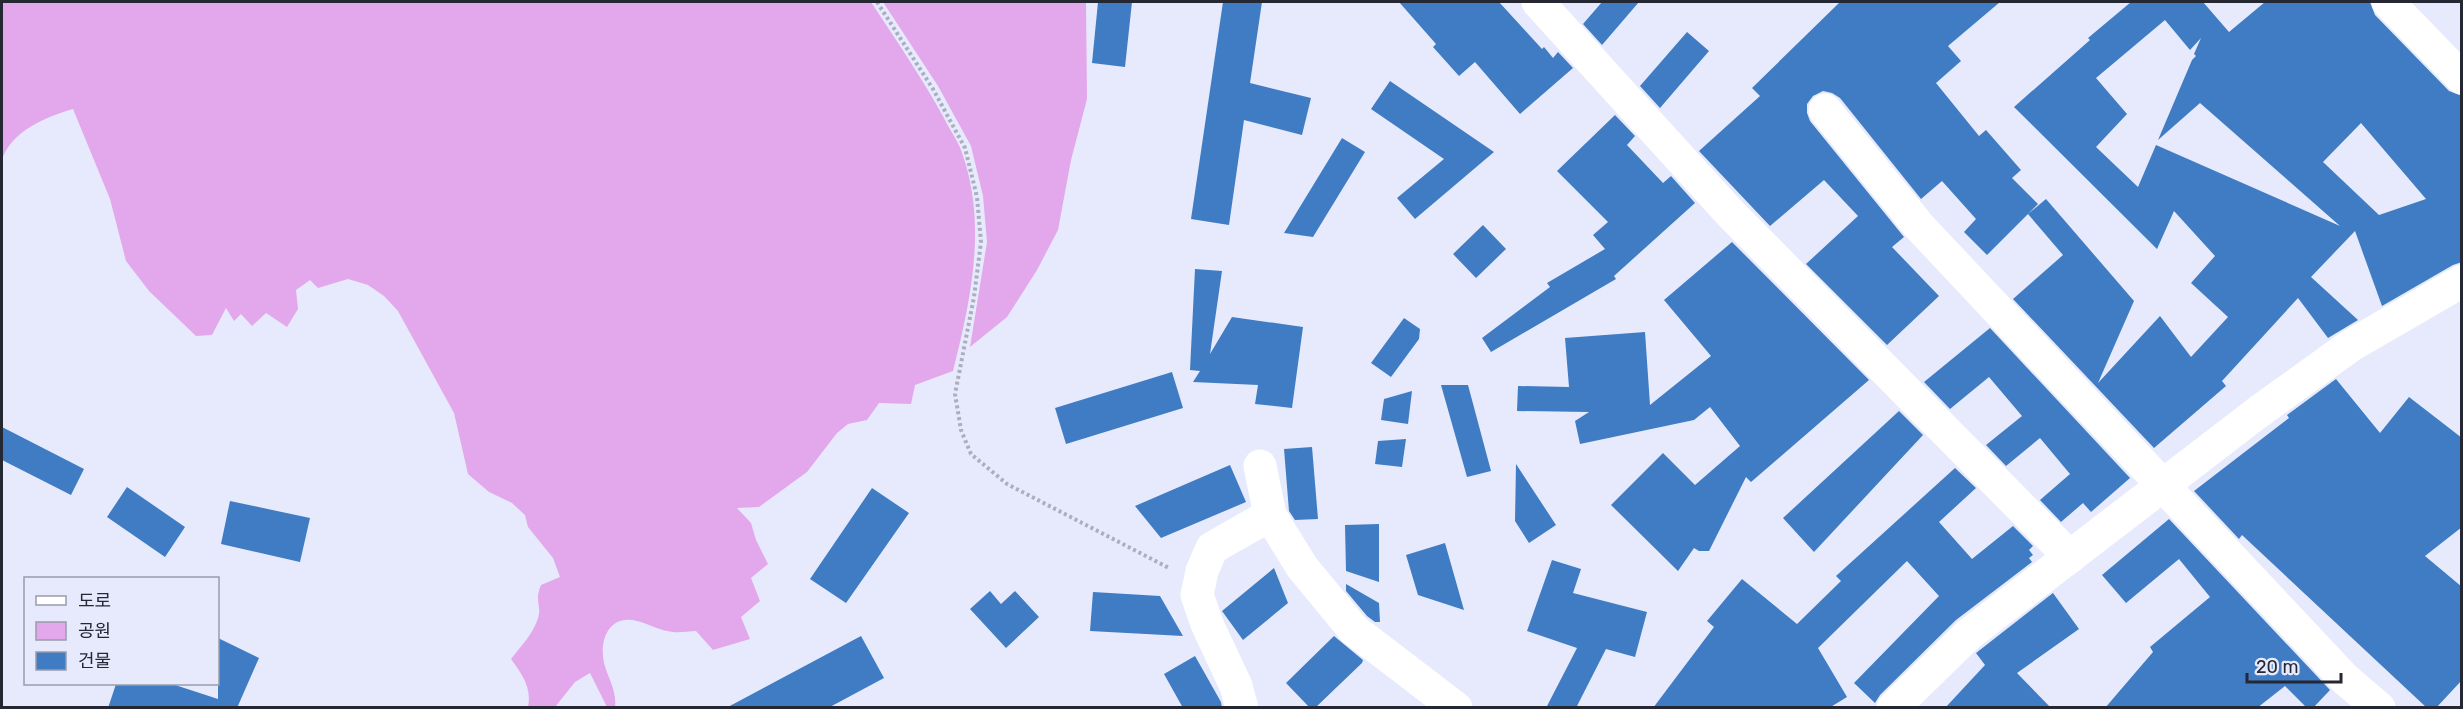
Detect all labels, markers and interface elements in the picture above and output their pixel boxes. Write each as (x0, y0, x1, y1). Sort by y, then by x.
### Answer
legend (24, 577, 219, 685)
text: 도로 (78, 590, 111, 612)
text: 공원 (78, 620, 111, 642)
scale bar (2247, 646, 2342, 684)
text: 건물 (78, 650, 111, 672)
text: 20 m (2256, 656, 2298, 678)

